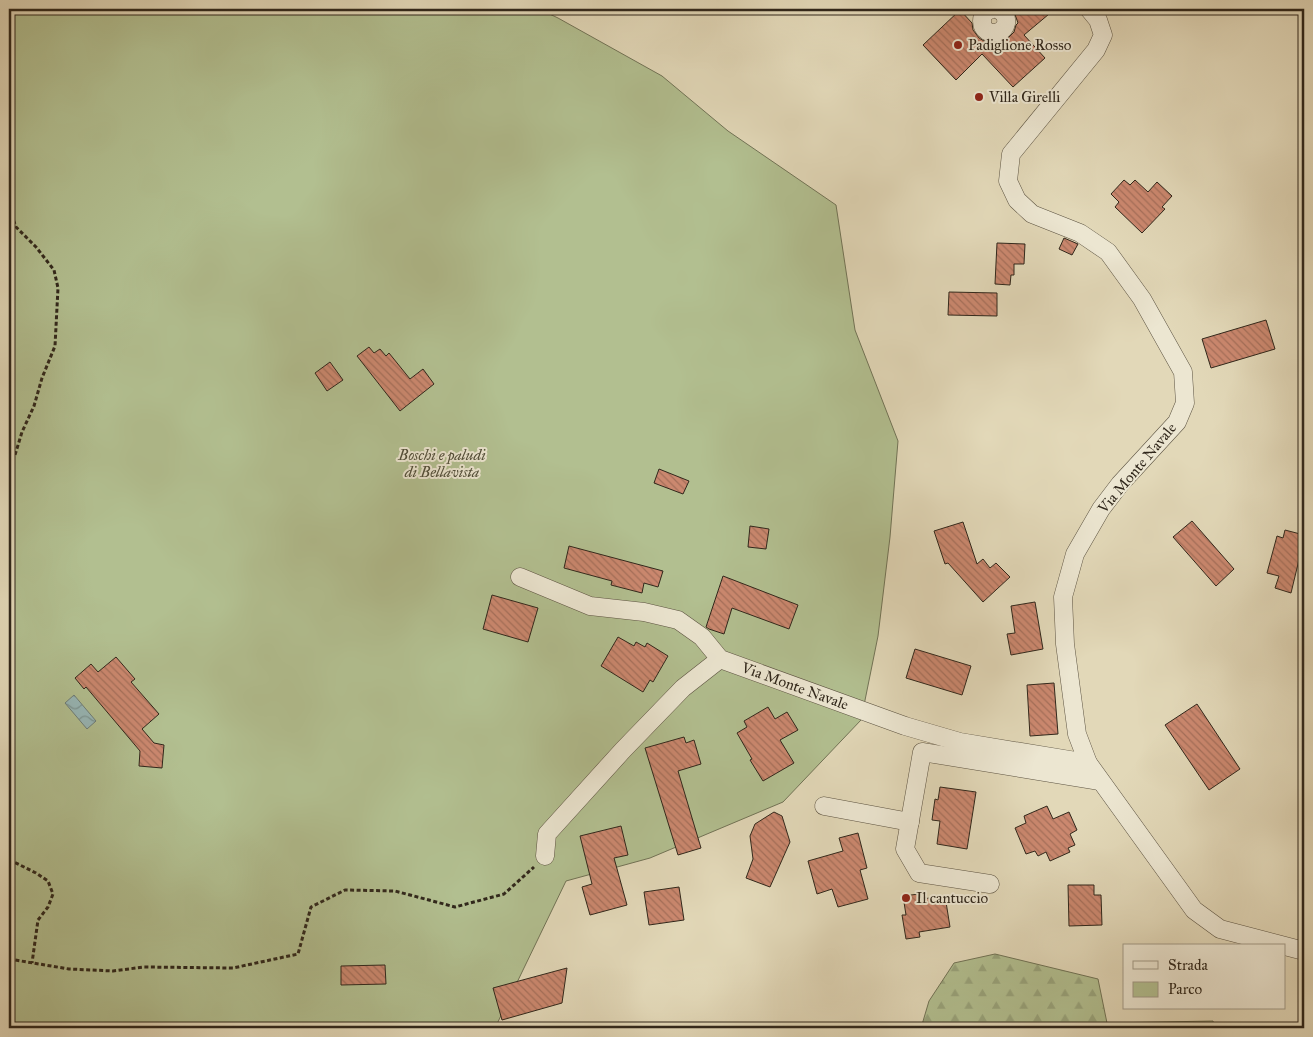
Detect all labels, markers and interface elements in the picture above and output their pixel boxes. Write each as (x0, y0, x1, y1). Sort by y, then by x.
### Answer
place label: Padiglione Rosso (968, 36, 1072, 54)
marker: Padiglione Rosso (952, 39, 964, 51)
place label: Villa Girelli (988, 88, 1060, 106)
marker: Villa Girelli (973, 91, 985, 103)
street label: Via Monte Navale (1093, 419, 1180, 518)
park label: Boschi e paludi di Bellavista (397, 446, 486, 481)
street label: Via Monte Navale (738, 658, 851, 714)
place label: Il cantuccio (916, 889, 988, 907)
marker: Il cantuccio (900, 892, 912, 904)
legend (1123, 944, 1286, 1010)
text: Strada (1168, 956, 1208, 974)
text: Parco (1168, 980, 1203, 998)

